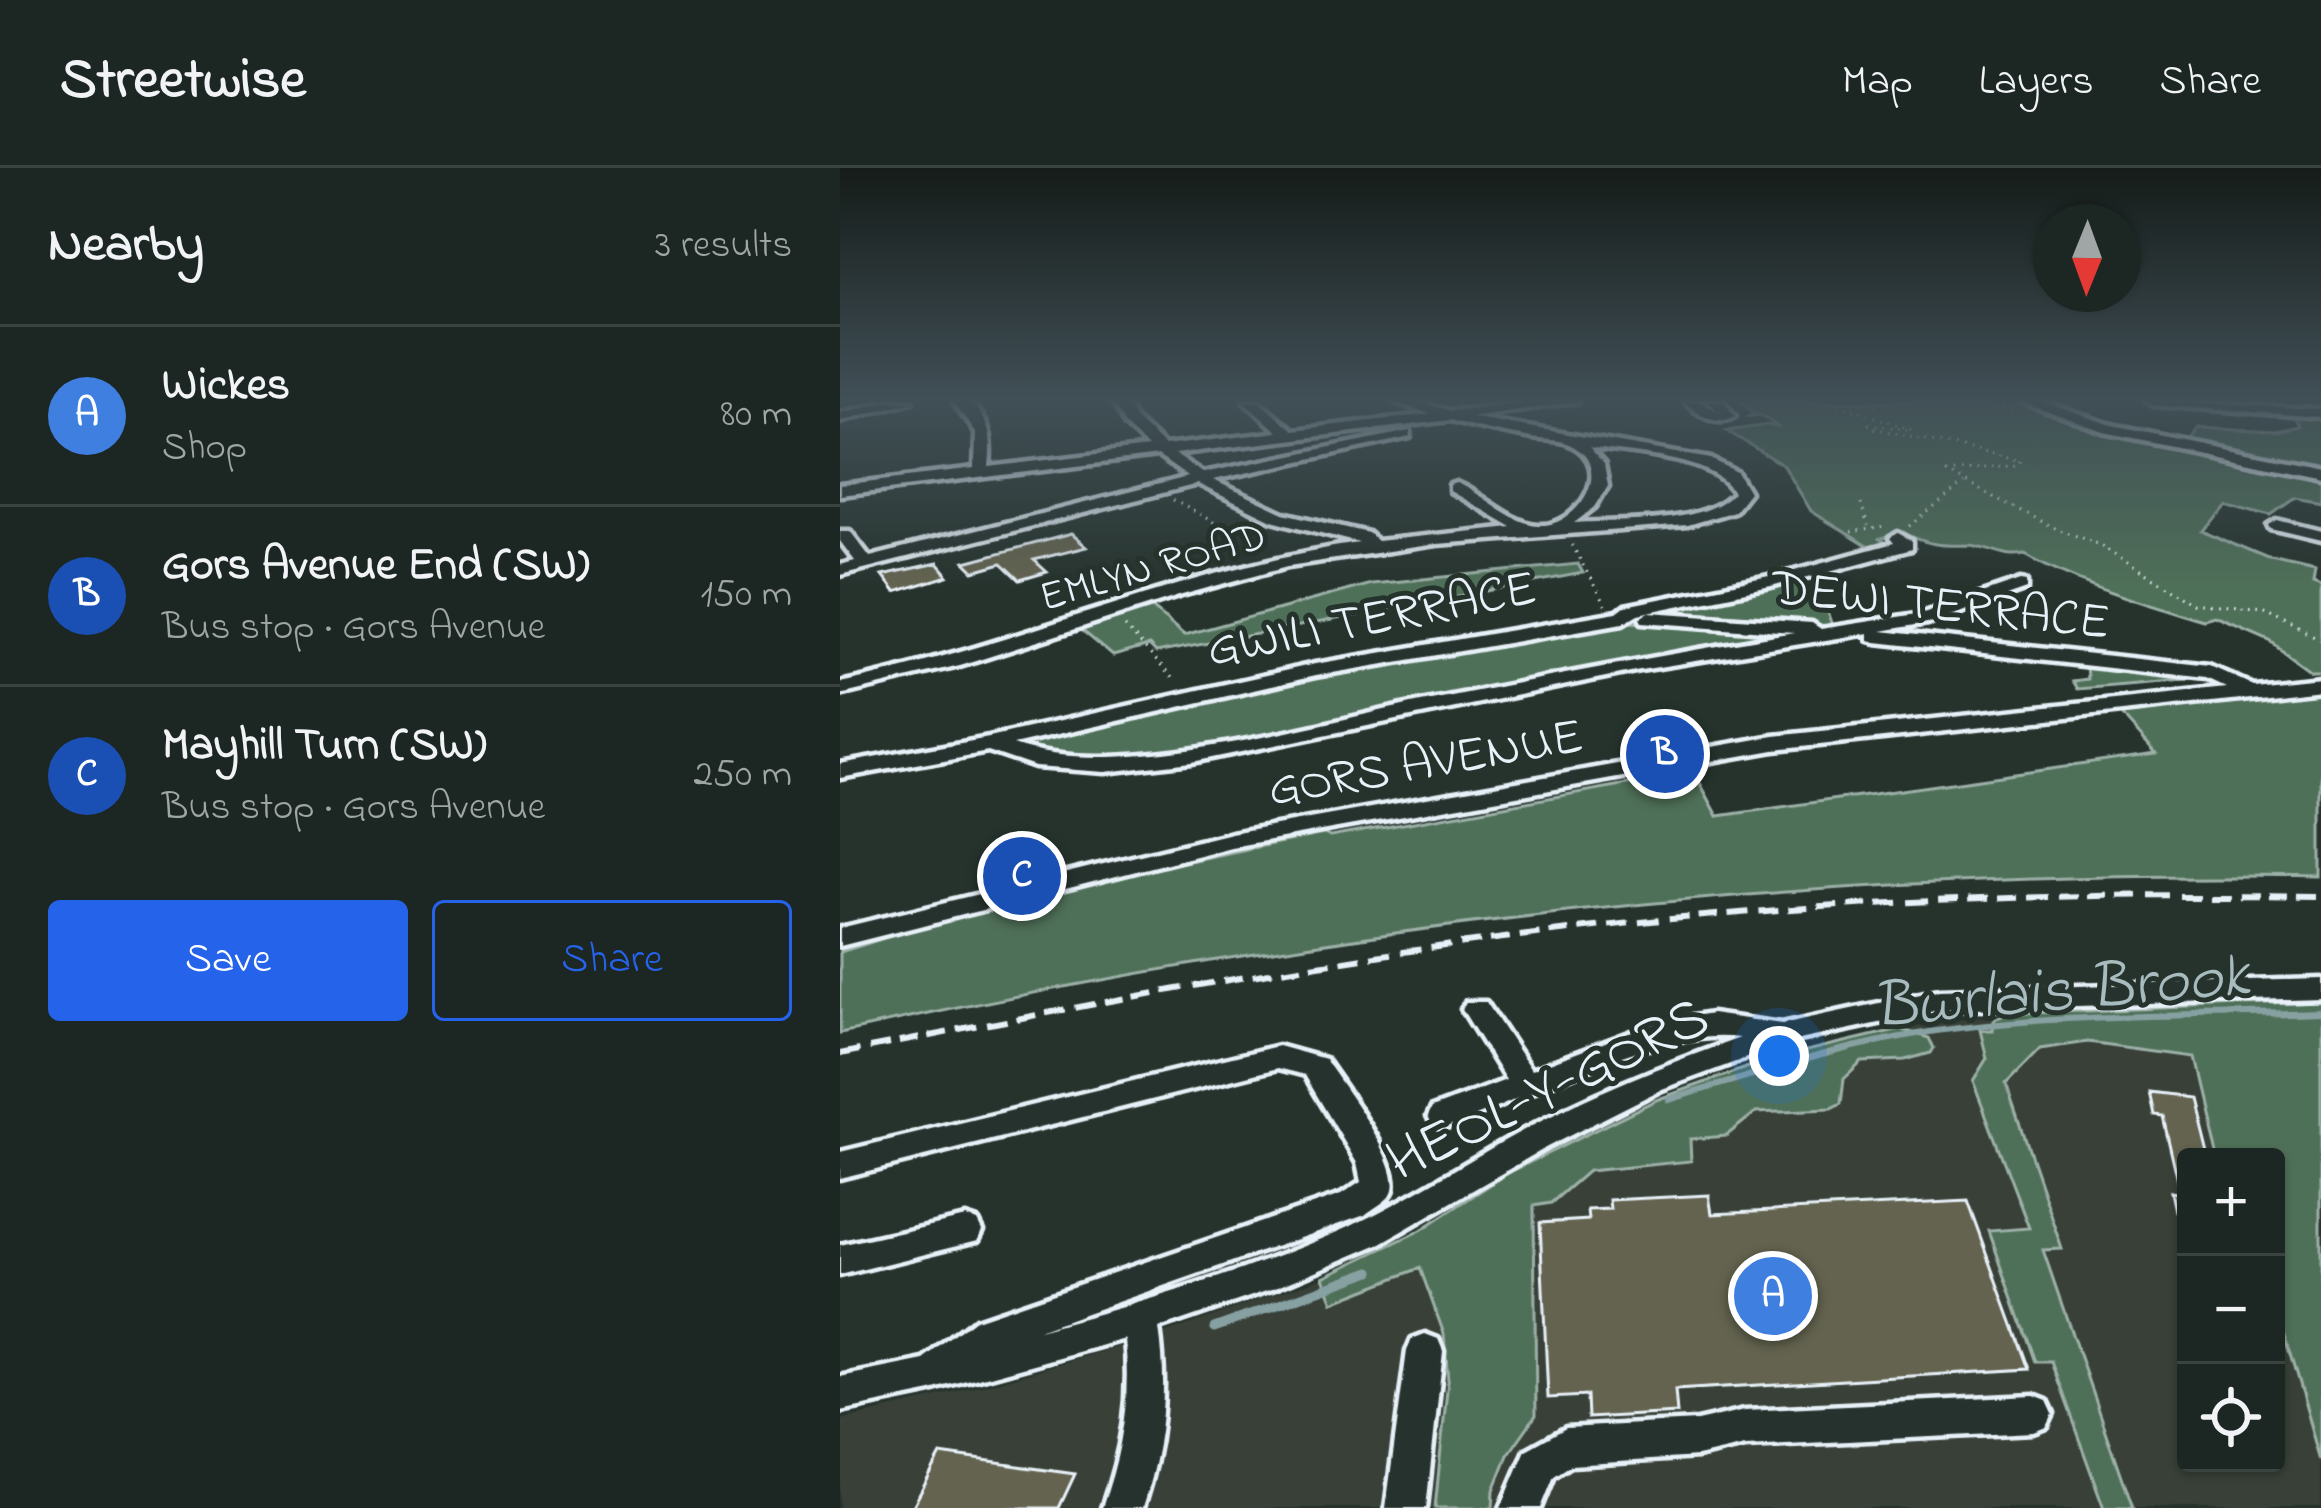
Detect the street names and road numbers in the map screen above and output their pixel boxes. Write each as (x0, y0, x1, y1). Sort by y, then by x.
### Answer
street label: EMLYN ROAD (1033, 507, 1273, 630)
street label: DEWI TERRACE (1766, 552, 2113, 663)
street label: GWILI TERRACE (1201, 553, 1543, 690)
street label: GORS AVENUE (1263, 701, 1589, 830)
street label: HEOL-Y-GORS (1373, 976, 1725, 1207)

